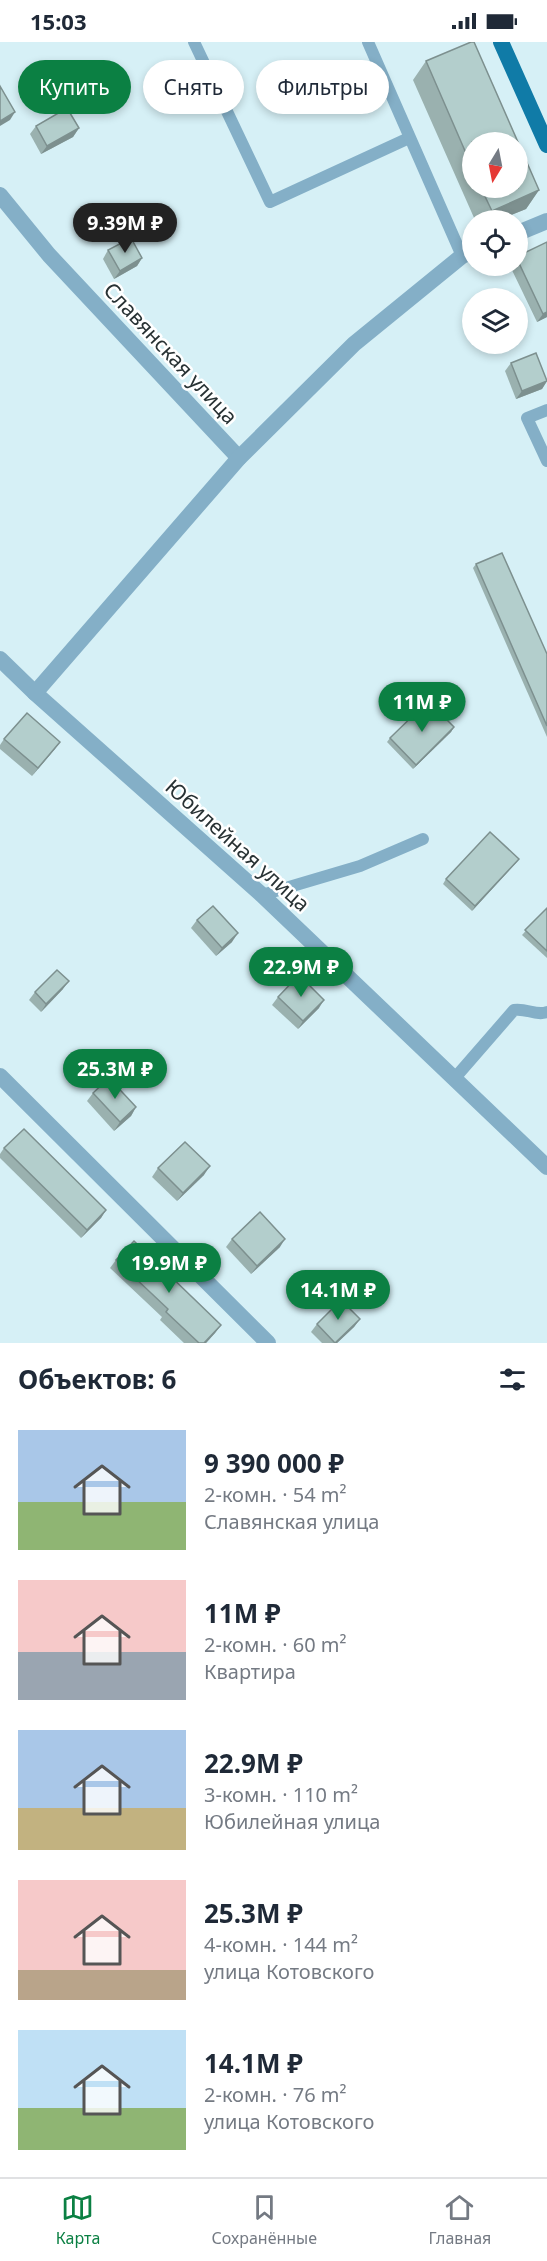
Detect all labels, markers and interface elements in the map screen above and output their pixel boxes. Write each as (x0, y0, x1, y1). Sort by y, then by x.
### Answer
text: 15:03 (30, 6, 87, 36)
chip: Купить (18, 60, 131, 114)
chip: Снять (143, 60, 244, 114)
chip: Фильтры (256, 60, 389, 114)
north arrow (462, 132, 528, 198)
map controls (462, 132, 528, 354)
pin: 9.39M ₽ (70, 203, 180, 254)
text: 9.39M ₽ (87, 209, 163, 236)
button: locate (462, 210, 528, 276)
street label: Славянская улица (98, 276, 244, 430)
button: layers (462, 288, 528, 354)
pin: 11M ₽ (380, 682, 464, 733)
text: 11M ₽ (393, 688, 451, 715)
street label: Юбилейная улица (160, 773, 316, 917)
pin: 22.9M ₽ (246, 947, 356, 998)
text: 22.9M ₽ (263, 953, 339, 980)
pin: 25.3M ₽ (60, 1049, 170, 1100)
text: 25.3M ₽ (77, 1055, 153, 1082)
pin: 19.9M ₽ (114, 1243, 224, 1294)
text: 19.9M ₽ (131, 1249, 207, 1276)
pin: 14.1M ₽ (283, 1270, 393, 1321)
text: 14.1M ₽ (300, 1276, 376, 1303)
text: Объектов: 6 (18, 1361, 176, 1397)
icon: filters (496, 1363, 529, 1396)
text: 9 390 000 ₽ (204, 1445, 344, 1481)
icon: home (66, 1454, 138, 1526)
text: 2-комн. · 54 m² (204, 1481, 347, 1508)
text: Славянская улица (204, 1508, 379, 1535)
text: 11M ₽ (204, 1595, 281, 1631)
icon: home (66, 1604, 138, 1676)
text: 2-комн. · 60 m² (204, 1631, 347, 1658)
text: Квартира (204, 1658, 296, 1685)
text: 22.9M ₽ (204, 1745, 303, 1781)
icon: home (66, 1754, 138, 1826)
text: 3-комн. · 110 m² (204, 1781, 358, 1808)
text: Юбилейная улица (204, 1808, 380, 1835)
text: 25.3M ₽ (204, 1895, 303, 1931)
icon: home (66, 1904, 138, 1976)
text: 4-комн. · 144 m² (204, 1931, 358, 1958)
text: улица Котовского (204, 1958, 374, 1985)
text: 14.1M ₽ (204, 2045, 303, 2081)
icon: home (66, 2054, 138, 2126)
text: 2-комн. · 76 m² (204, 2081, 347, 2108)
text: улица Котовского (204, 2108, 374, 2135)
tab: Карта (56, 2191, 100, 2249)
tab: Сохранённые (212, 2191, 317, 2249)
tab: Главная (428, 2191, 491, 2249)

